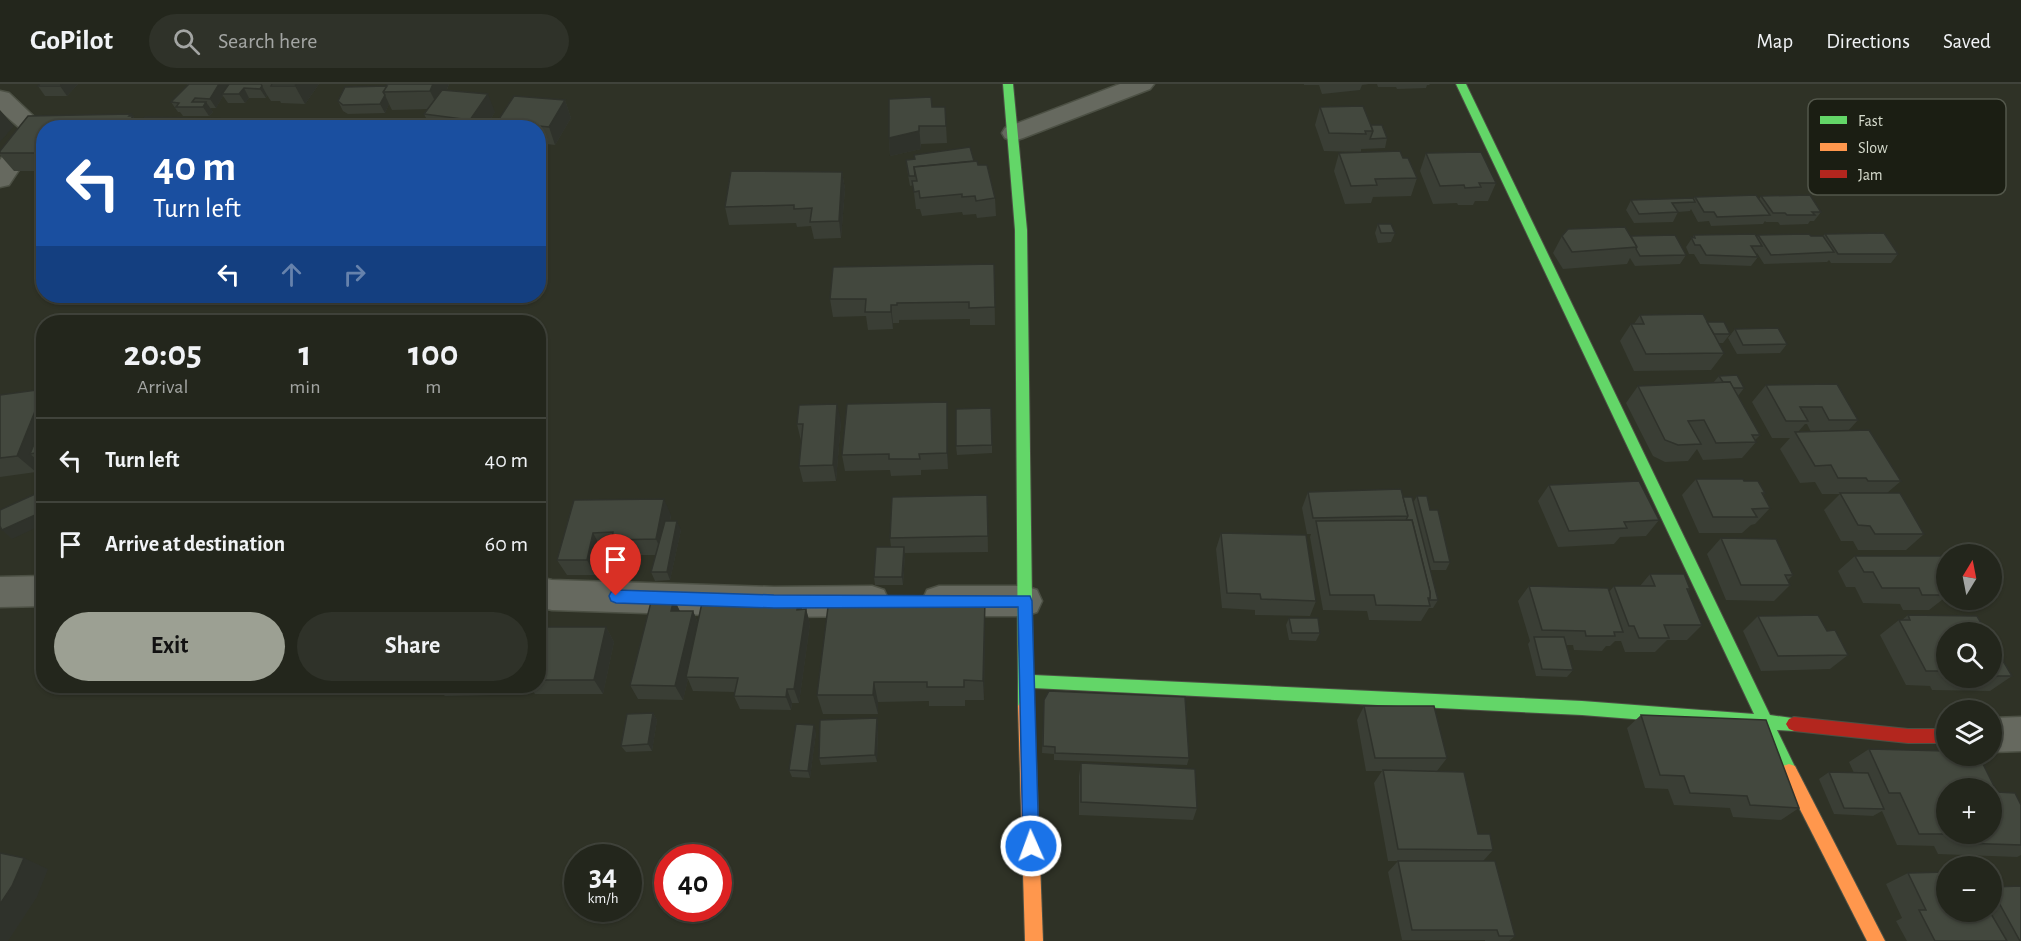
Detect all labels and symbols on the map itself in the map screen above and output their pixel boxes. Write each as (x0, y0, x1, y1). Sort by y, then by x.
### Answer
legend (1808, 99, 2006, 195)
text: Fast (1858, 113, 1883, 129)
text: Slow (1858, 140, 1888, 156)
text: Jam (1858, 167, 1883, 183)
pin (590, 534, 641, 596)
north arrow (1936, 544, 2002, 610)
position arrow (999, 814, 1063, 878)
speed limit sign: 40 (654, 844, 732, 922)

